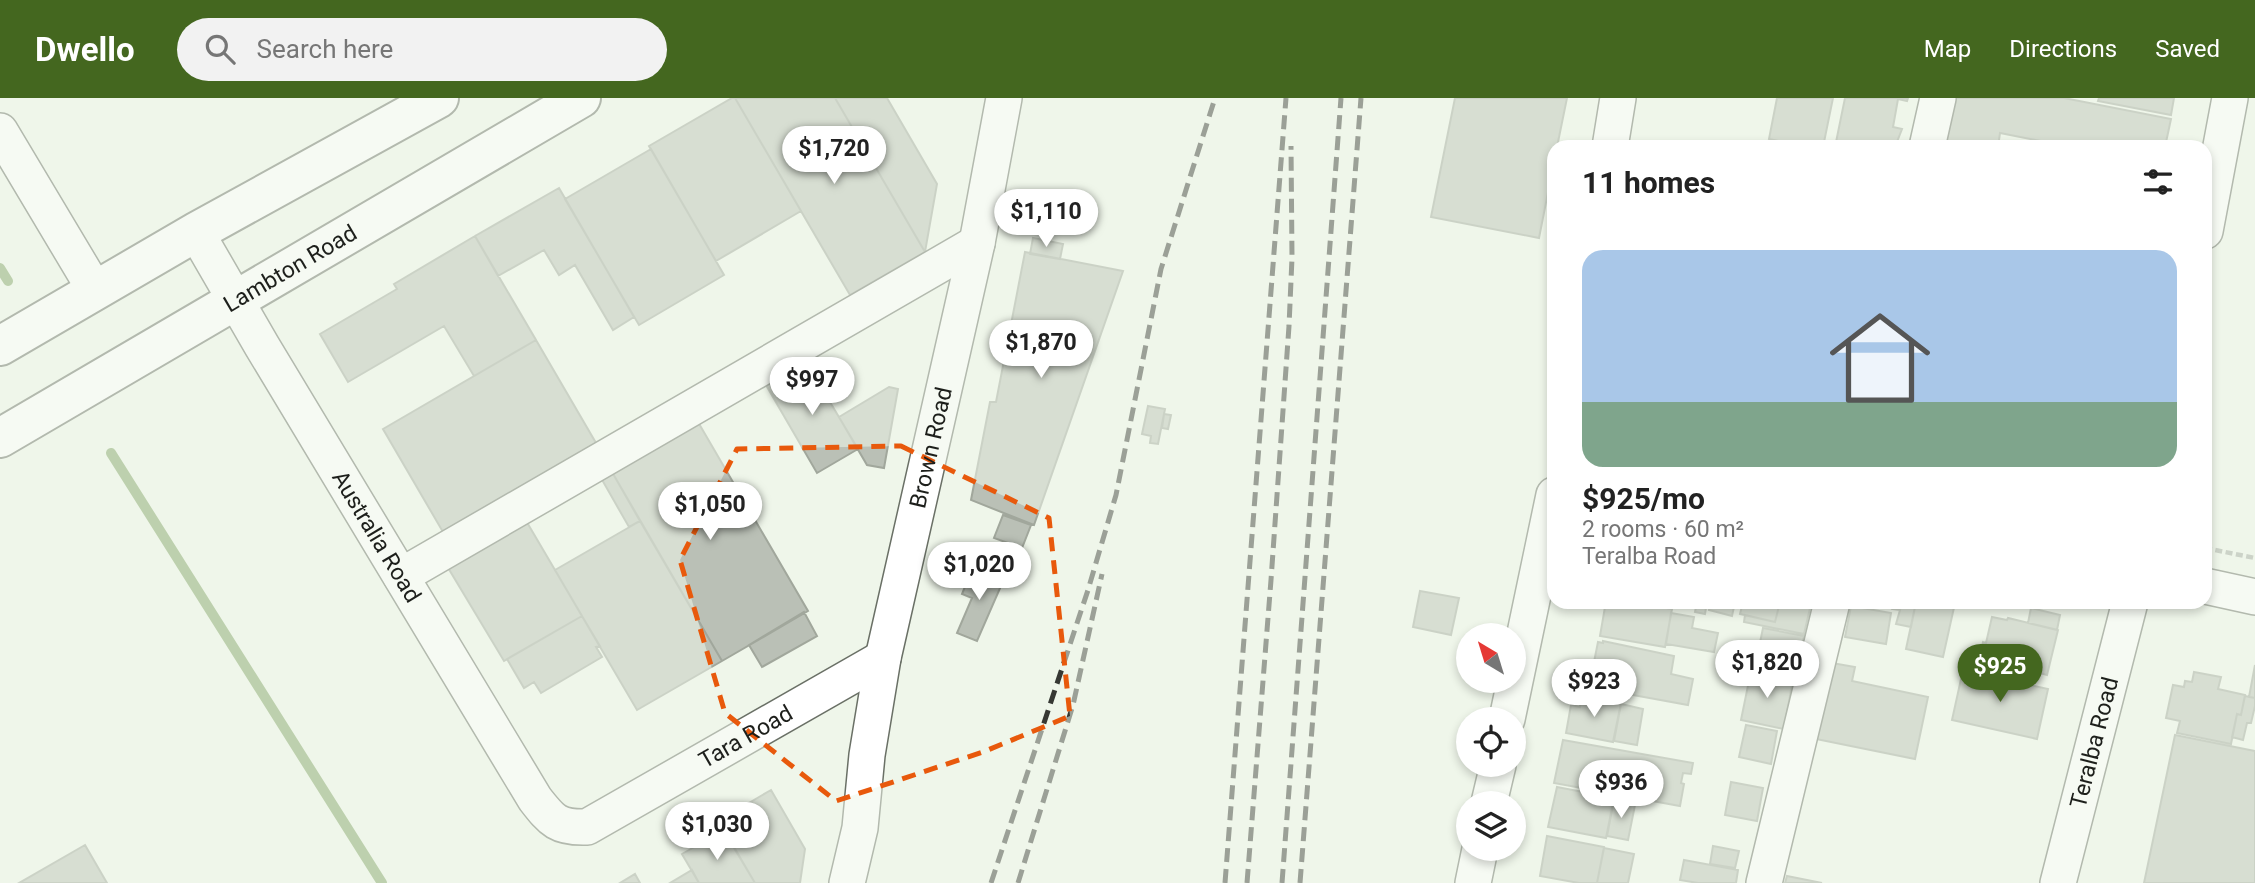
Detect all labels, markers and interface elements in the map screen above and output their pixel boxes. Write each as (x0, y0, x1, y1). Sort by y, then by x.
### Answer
search box (177, 18, 667, 81)
text: Dwello (35, 30, 135, 69)
icon: search (201, 30, 239, 68)
text: Search here (257, 34, 393, 64)
text: Map (1924, 35, 1971, 63)
text: Directions (2009, 35, 2117, 63)
text: Saved (2155, 35, 2220, 63)
pin: $1,720 (777, 126, 891, 186)
text: $1,720 (798, 135, 870, 162)
icon: filters (2139, 163, 2177, 201)
text: 11 homes (1582, 165, 1715, 200)
pin: $1,110 (989, 190, 1103, 249)
text: $1,110 (1010, 198, 1082, 225)
street label: Lambton Road (219, 219, 361, 318)
icon: home (1817, 295, 1943, 421)
pin: $1,870 (984, 320, 1098, 380)
text: $1,870 (1005, 329, 1077, 356)
pin: $997 (771, 358, 853, 417)
text: $997 (786, 366, 838, 393)
street label: Brown Road (904, 384, 957, 511)
street label: Australia Road (327, 466, 427, 607)
text: $925/mo (1582, 481, 1705, 516)
pin: $1,050 (653, 482, 767, 542)
text: $1,050 (674, 491, 746, 518)
text: 2 rooms · 60 m² (1582, 516, 1744, 543)
pin: $1,020 (922, 542, 1036, 602)
text: Teralba Road (1582, 543, 1716, 570)
text: $1,020 (943, 551, 1015, 578)
north arrow (1456, 623, 1526, 693)
map controls (1456, 623, 1526, 861)
pin: $1,820 (1710, 640, 1824, 700)
pin: $925 (1959, 644, 2041, 704)
text: $1,820 (1731, 649, 1803, 676)
text: $925 (1974, 653, 2026, 680)
pin: $923 (1553, 660, 1635, 719)
text: $923 (1568, 668, 1620, 695)
street label: Teralba Road (2064, 674, 2124, 811)
street label: Tara Road (694, 699, 797, 774)
button: locate (1456, 707, 1526, 777)
pin: $936 (1580, 760, 1662, 820)
text: $936 (1595, 769, 1647, 796)
button: layers (1456, 791, 1526, 861)
pin: $1,030 (660, 802, 774, 862)
text: $1,030 (681, 811, 753, 838)

